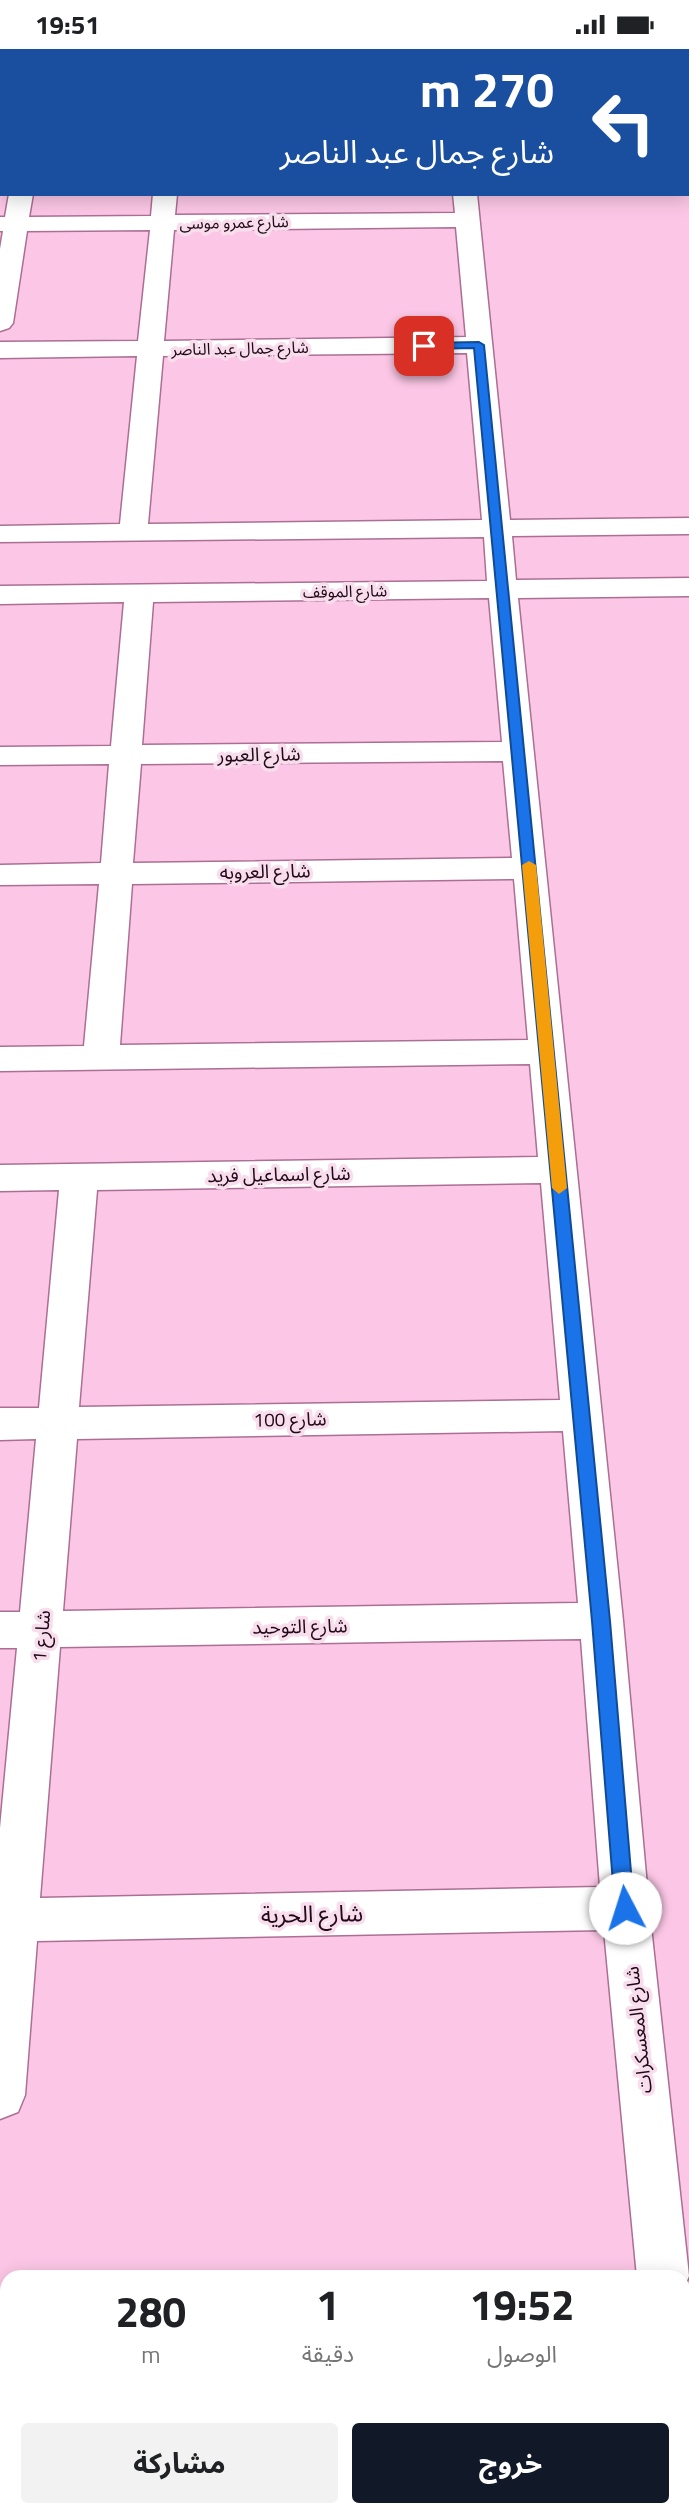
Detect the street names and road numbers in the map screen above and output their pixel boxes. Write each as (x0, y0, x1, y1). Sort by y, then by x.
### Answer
street label: شارع عمرو موسى (179, 209, 289, 236)
street label: شارع جمال عبد الناصر (170, 335, 309, 362)
street label: شارع الموقف (303, 578, 387, 605)
street label: شارع العبور (216, 738, 301, 769)
street label: شارع العروبه (219, 855, 311, 886)
street label: شارع اسماعيل فريد (207, 1158, 351, 1189)
street label: شارع 100 (253, 1403, 327, 1434)
street label: شارع 1 (24, 1609, 57, 1663)
street label: شارع التوحيد (252, 1610, 348, 1641)
street label: شارع الحرية (260, 1895, 364, 1932)
street label: شارع المعسكرات (616, 1965, 659, 2095)

